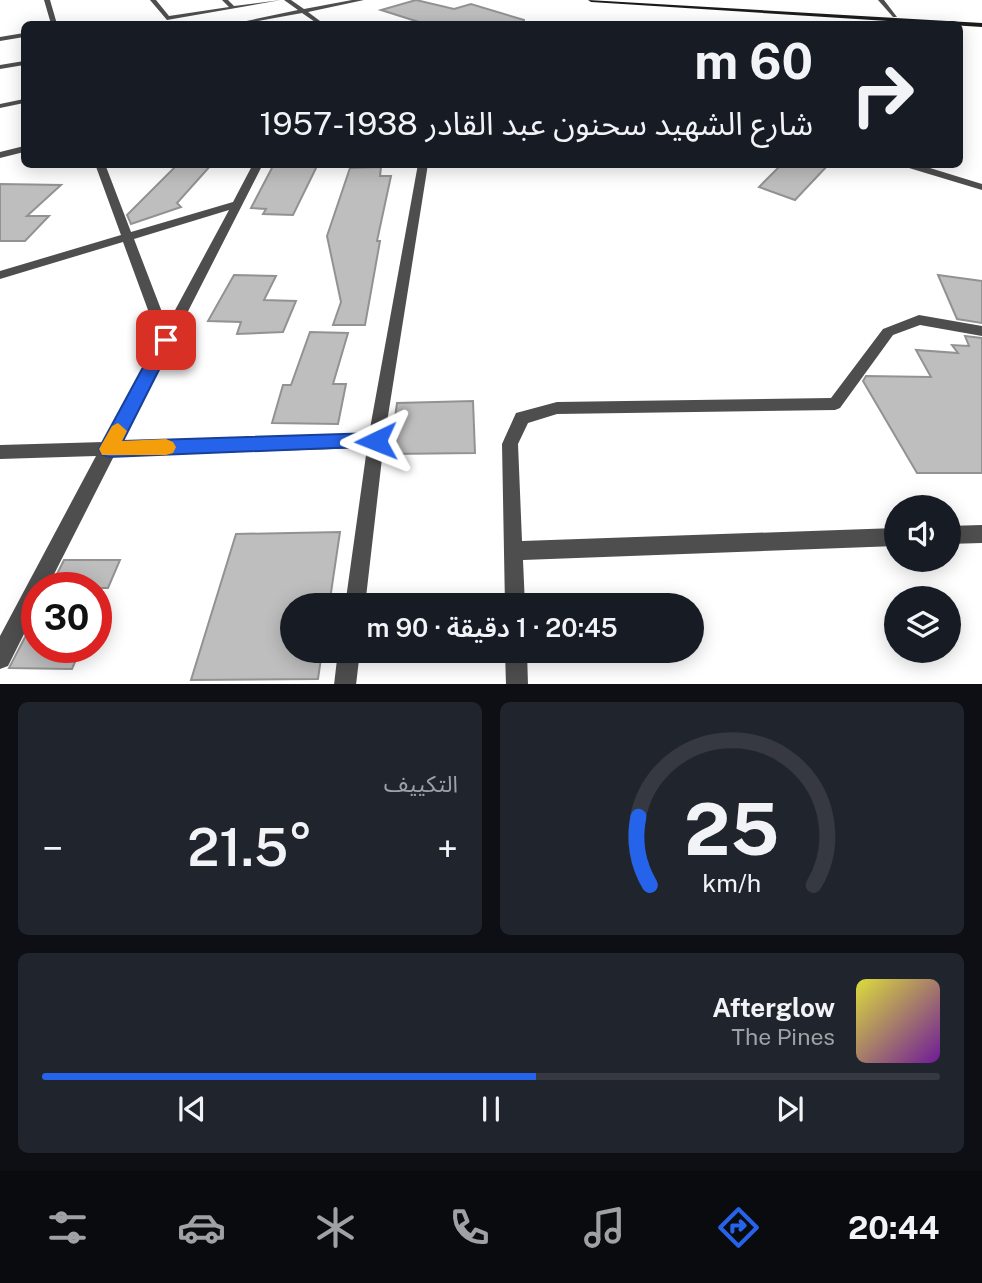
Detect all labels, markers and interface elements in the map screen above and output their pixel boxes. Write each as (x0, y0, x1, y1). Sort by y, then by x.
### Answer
text: 60 m (694, 32, 813, 90)
icon: right (837, 49, 928, 140)
text: شارع الشهيد سحنون عبد القادر 1938-1957 (259, 105, 813, 142)
pin (136, 310, 196, 370)
icon: arrive (147, 321, 185, 359)
position arrow (339, 404, 413, 478)
map controls (884, 495, 961, 663)
button: sound (884, 495, 961, 572)
speed limit sign: 30 (21, 572, 112, 663)
button: layers (884, 586, 961, 663)
text: 20:45 · 1 دقيقة · 90 m (366, 612, 618, 643)
text: التكييف (384, 770, 458, 797)
text: 25 (684, 786, 780, 871)
text: 21.5° (187, 817, 313, 878)
text: − (42, 826, 63, 871)
text: + (437, 826, 458, 871)
text: km/h (703, 867, 761, 897)
text: Afterglow (712, 992, 835, 1023)
text: The Pines (731, 1023, 835, 1050)
icon: previous (173, 1090, 211, 1128)
icon: pause (472, 1090, 510, 1128)
icon: next (771, 1090, 809, 1128)
icon: filters (43, 1203, 92, 1252)
icon: car (177, 1203, 226, 1252)
icon: climate (311, 1203, 360, 1252)
icon: phone (445, 1203, 494, 1252)
icon: music (580, 1203, 629, 1252)
icon: directions (714, 1203, 763, 1252)
text: 20:44 (848, 1209, 939, 1246)

